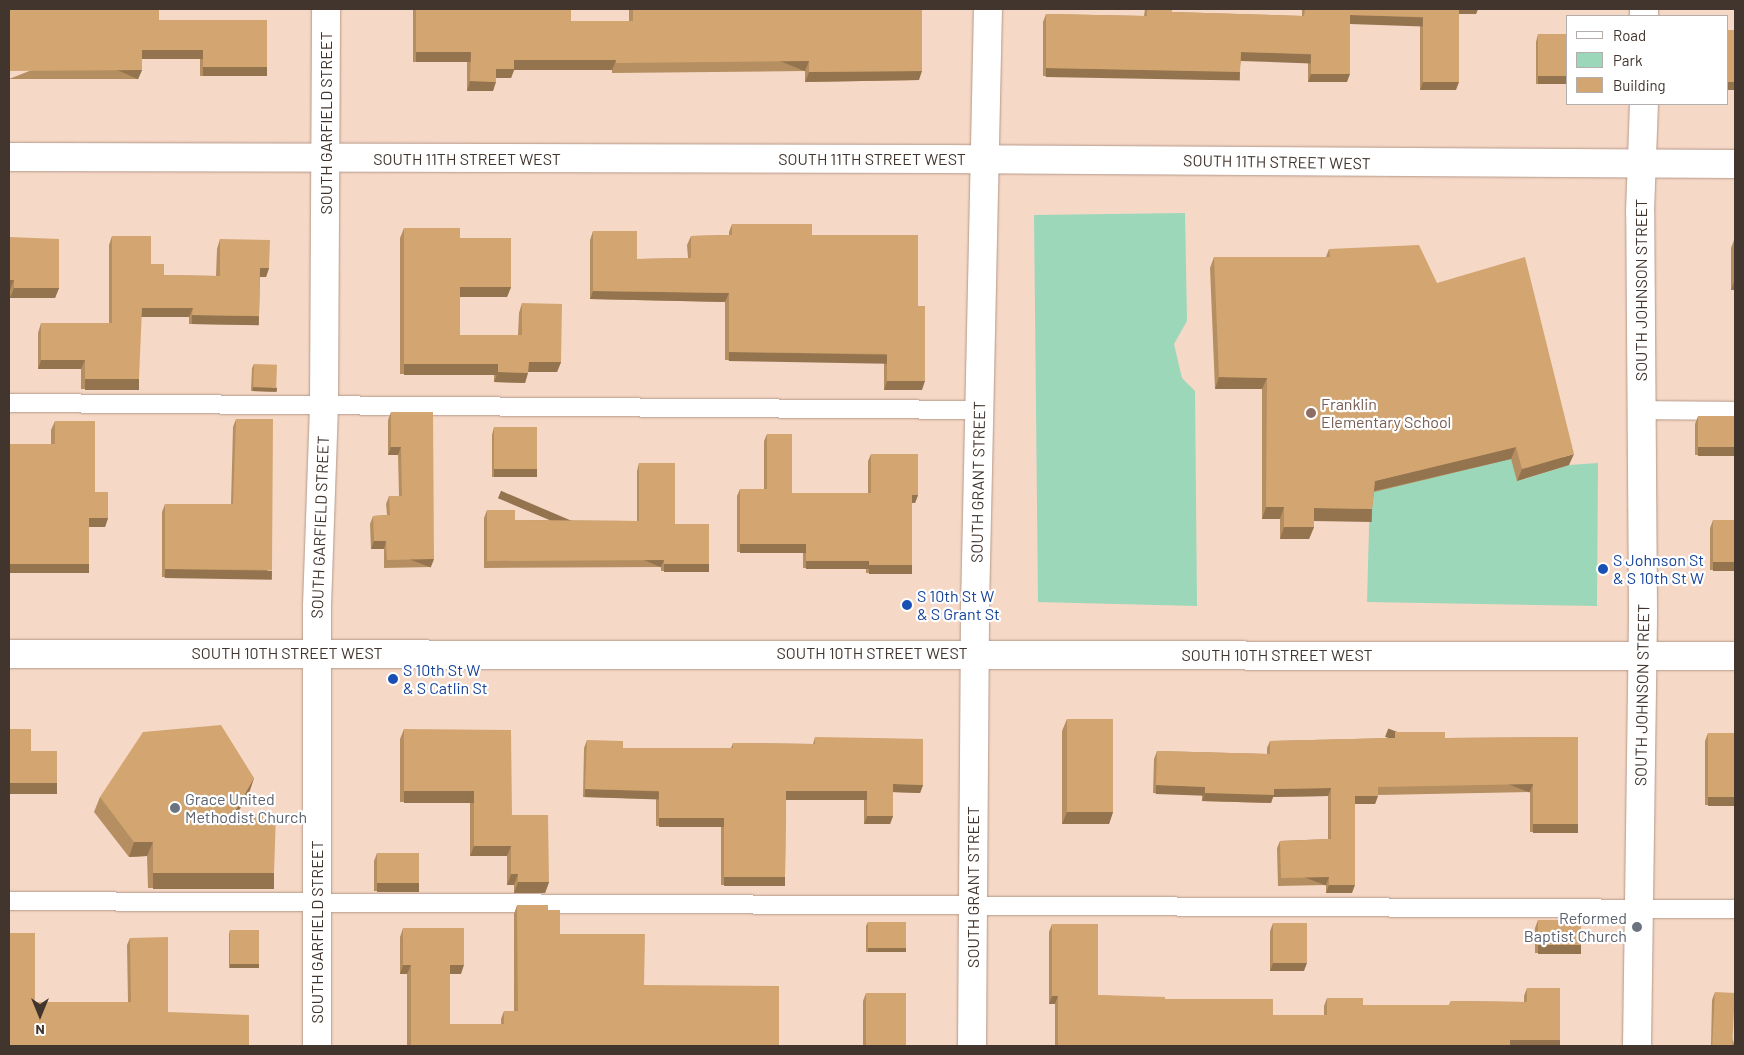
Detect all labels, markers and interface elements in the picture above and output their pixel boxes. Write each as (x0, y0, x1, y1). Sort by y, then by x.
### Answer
legend (1566, 15, 1729, 105)
text: Road (1613, 26, 1646, 44)
street label: SOUTH GARFIELD STREET (316, 31, 336, 215)
text: Park (1613, 51, 1642, 69)
text: Building (1613, 76, 1666, 94)
street label: SOUTH 11TH STREET WEST (373, 149, 561, 169)
street label: SOUTH 11TH STREET WEST (778, 149, 966, 169)
street label: SOUTH 11TH STREET WEST (1183, 151, 1371, 173)
street label: SOUTH JOHNSON STREET (1631, 199, 1651, 381)
place label: Franklin Elementary School (1321, 394, 1451, 432)
street label: SOUTH GRANT STREET (967, 401, 989, 563)
marker: Franklin Elementary School (1305, 407, 1317, 419)
street label: SOUTH GARFIELD STREET (307, 435, 333, 619)
place label: S Johnson St & S 10th St W (1613, 550, 1704, 588)
marker: S Johnson St & S 10th St W (1597, 563, 1609, 575)
place label: S 10th St W & S Grant St (917, 586, 1000, 624)
marker: S 10th St W & S Grant St (901, 599, 913, 611)
street label: SOUTH JOHNSON STREET (1631, 604, 1653, 786)
street label: SOUTH 10TH STREET WEST (191, 643, 383, 663)
street label: SOUTH 10TH STREET WEST (776, 643, 968, 663)
street label: SOUTH 10TH STREET WEST (1181, 645, 1373, 665)
place label: S 10th St W & S Catlin St (403, 660, 488, 698)
marker: S 10th St W & S Catlin St (387, 673, 399, 685)
place label: Grace United Methodist Church (185, 789, 307, 827)
marker: Grace United Methodist Church (169, 802, 181, 814)
street label: SOUTH GRANT STREET (963, 806, 983, 968)
street label: SOUTH GARFIELD STREET (307, 840, 327, 1024)
place label: Reformed Baptist Church (1524, 908, 1627, 946)
marker: Reformed Baptist Church (1631, 921, 1643, 933)
north arrow (15, 990, 65, 1040)
text: N (35, 1022, 45, 1039)

